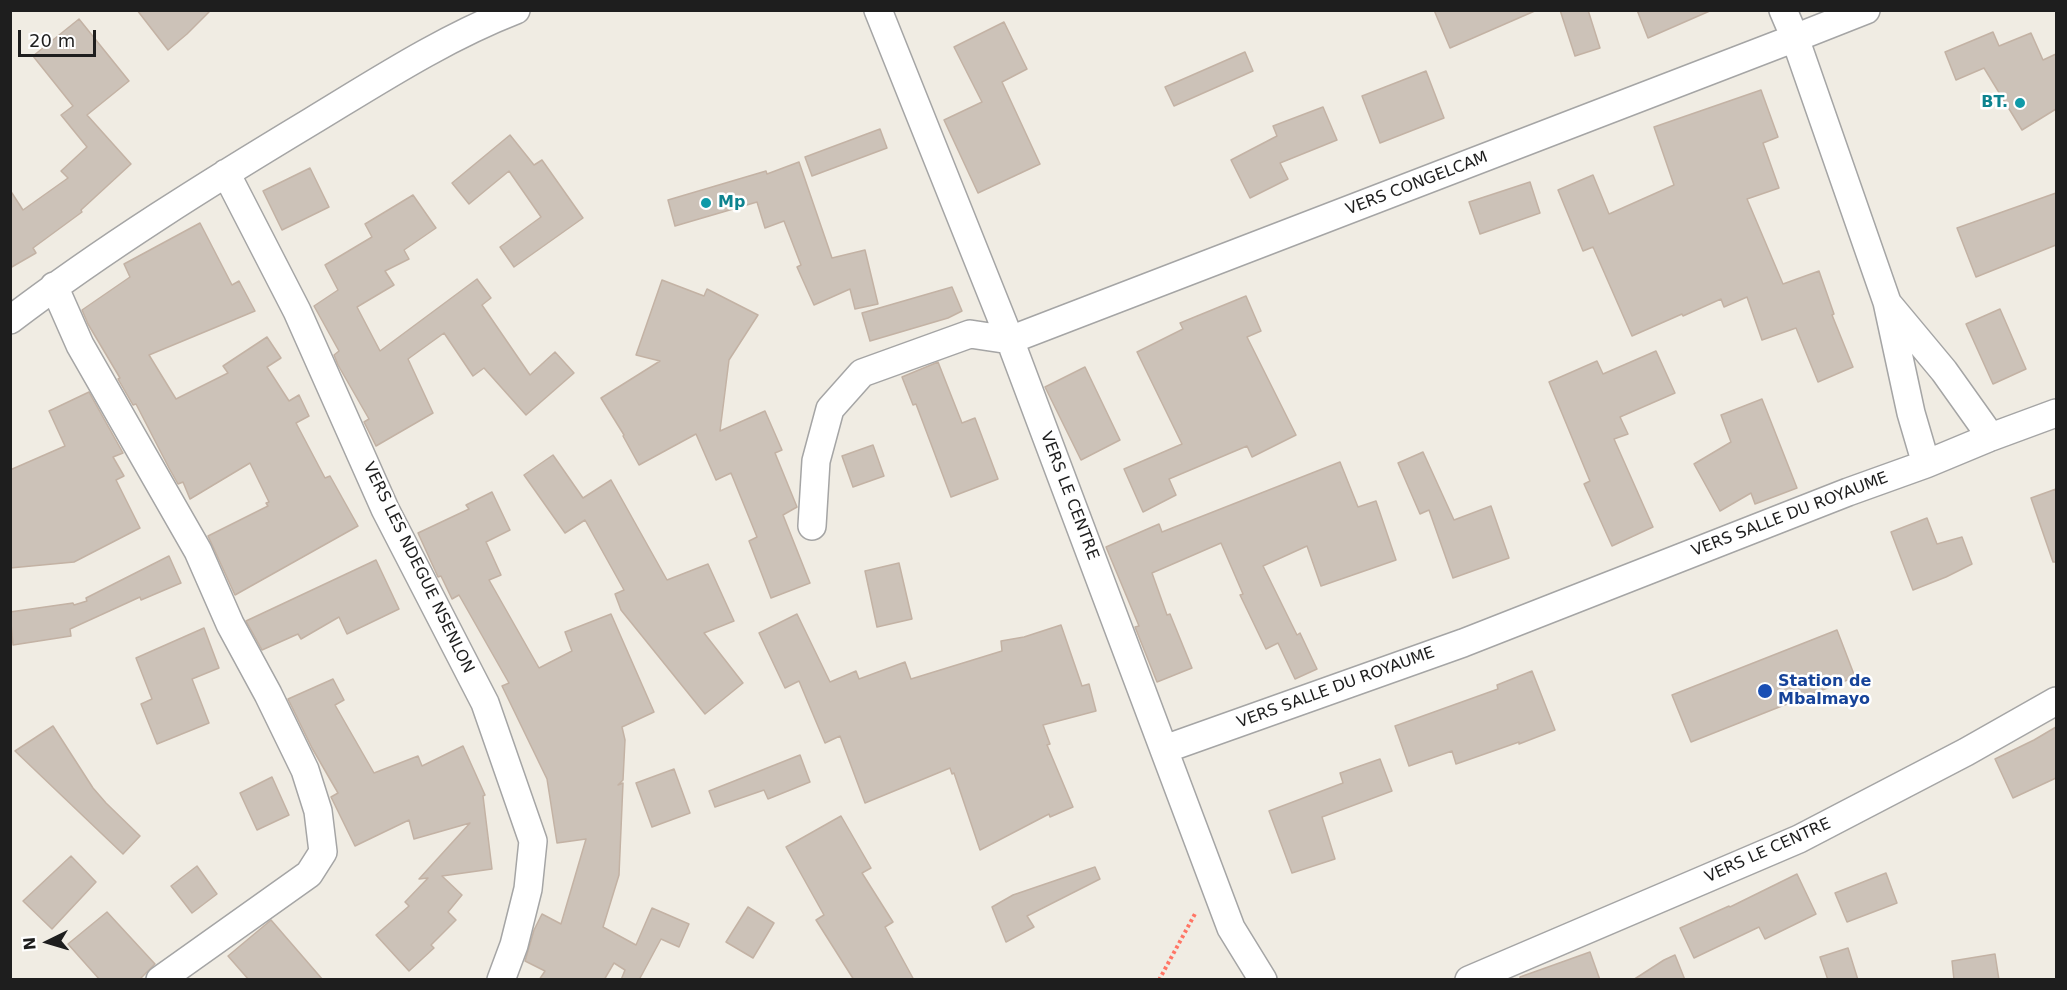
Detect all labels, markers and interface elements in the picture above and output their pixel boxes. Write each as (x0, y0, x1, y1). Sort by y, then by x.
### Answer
scale bar (21, 18, 99, 56)
text: 20 m (29, 30, 75, 51)
place label: BT. (1981, 93, 2008, 113)
marker: BT. (2013, 96, 2027, 110)
street label: VERS CONGELCAM (1343, 148, 1491, 220)
place label: Mp (718, 193, 745, 213)
marker: Mp (699, 196, 713, 210)
street label: VERS LE CENTRE (1036, 429, 1102, 563)
street label: VERS LES NDEGUE NSENLON (358, 459, 478, 677)
street label: VERS SALLE DU ROYAUME (1689, 469, 1891, 561)
street label: VERS SALLE DU ROYAUME (1235, 643, 1437, 733)
place label: Station de Mbalmayo (1778, 672, 1871, 710)
marker: Station de Mbalmayo (1756, 682, 1774, 700)
street label: VERS LE CENTRE (1702, 815, 1834, 887)
north arrow (18, 912, 78, 972)
text: N (20, 936, 40, 951)

